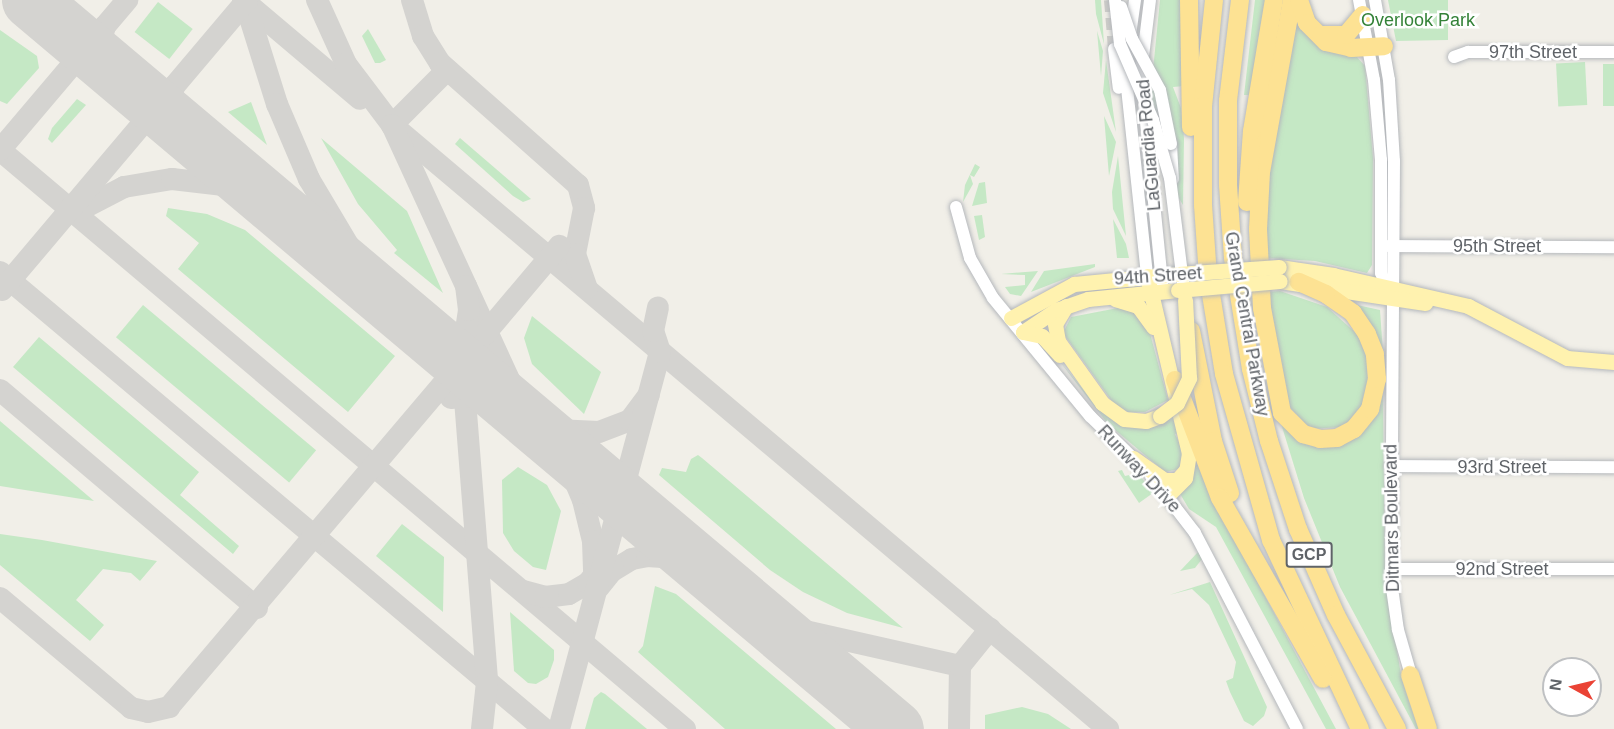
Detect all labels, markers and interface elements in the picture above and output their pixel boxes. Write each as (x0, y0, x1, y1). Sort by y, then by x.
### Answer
park label: Overlook Park (1361, 9, 1475, 31)
street label: 97th Street (1489, 41, 1577, 63)
street label: LaGuardia Road (1132, 78, 1166, 212)
street label: Grand Central Parkway (1220, 230, 1274, 418)
street label: 95th Street (1453, 235, 1541, 257)
street label: 94th Street (1113, 262, 1203, 290)
street label: Runway Drive (1093, 421, 1185, 517)
street label: Ditmars Boulevard (1380, 444, 1404, 592)
street label: 93rd Street (1457, 456, 1547, 478)
road number: GCP (1285, 542, 1333, 568)
street label: 92nd Street (1455, 558, 1549, 580)
north arrow (1542, 657, 1602, 717)
text: N (1546, 678, 1565, 692)

